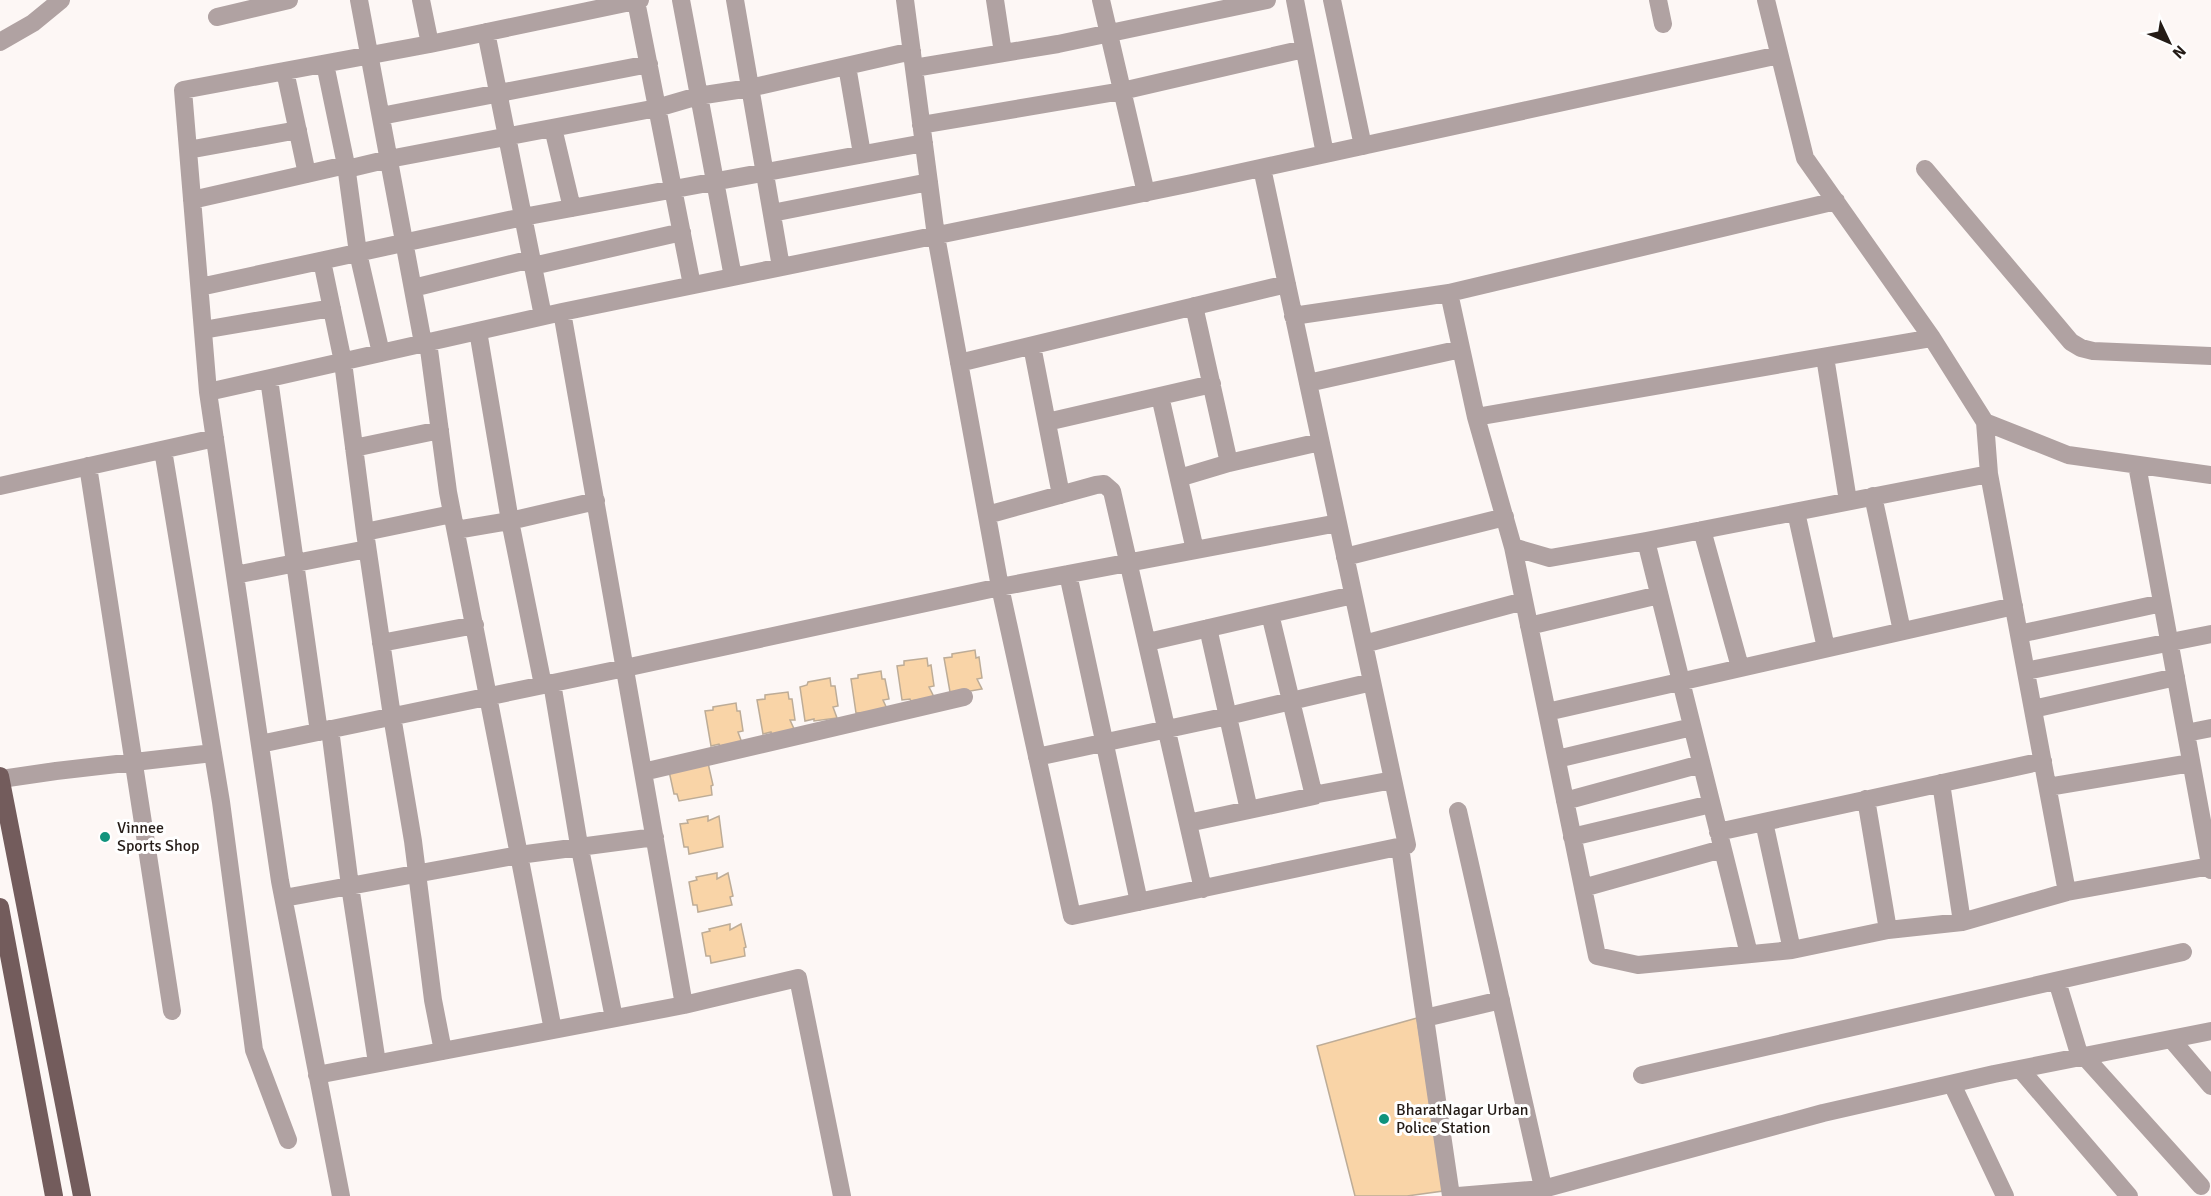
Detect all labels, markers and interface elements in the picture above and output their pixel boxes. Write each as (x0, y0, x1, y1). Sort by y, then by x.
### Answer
north arrow (2139, 12, 2199, 72)
text: N (2168, 41, 2190, 63)
place label: Vinnee Sports Shop (117, 818, 199, 856)
marker: Vinnee Sports Shop (98, 830, 112, 844)
place label: BharatNagar Urban Police Station (1396, 1100, 1529, 1138)
marker: BharatNagar Urban Police Station (1377, 1112, 1391, 1126)

